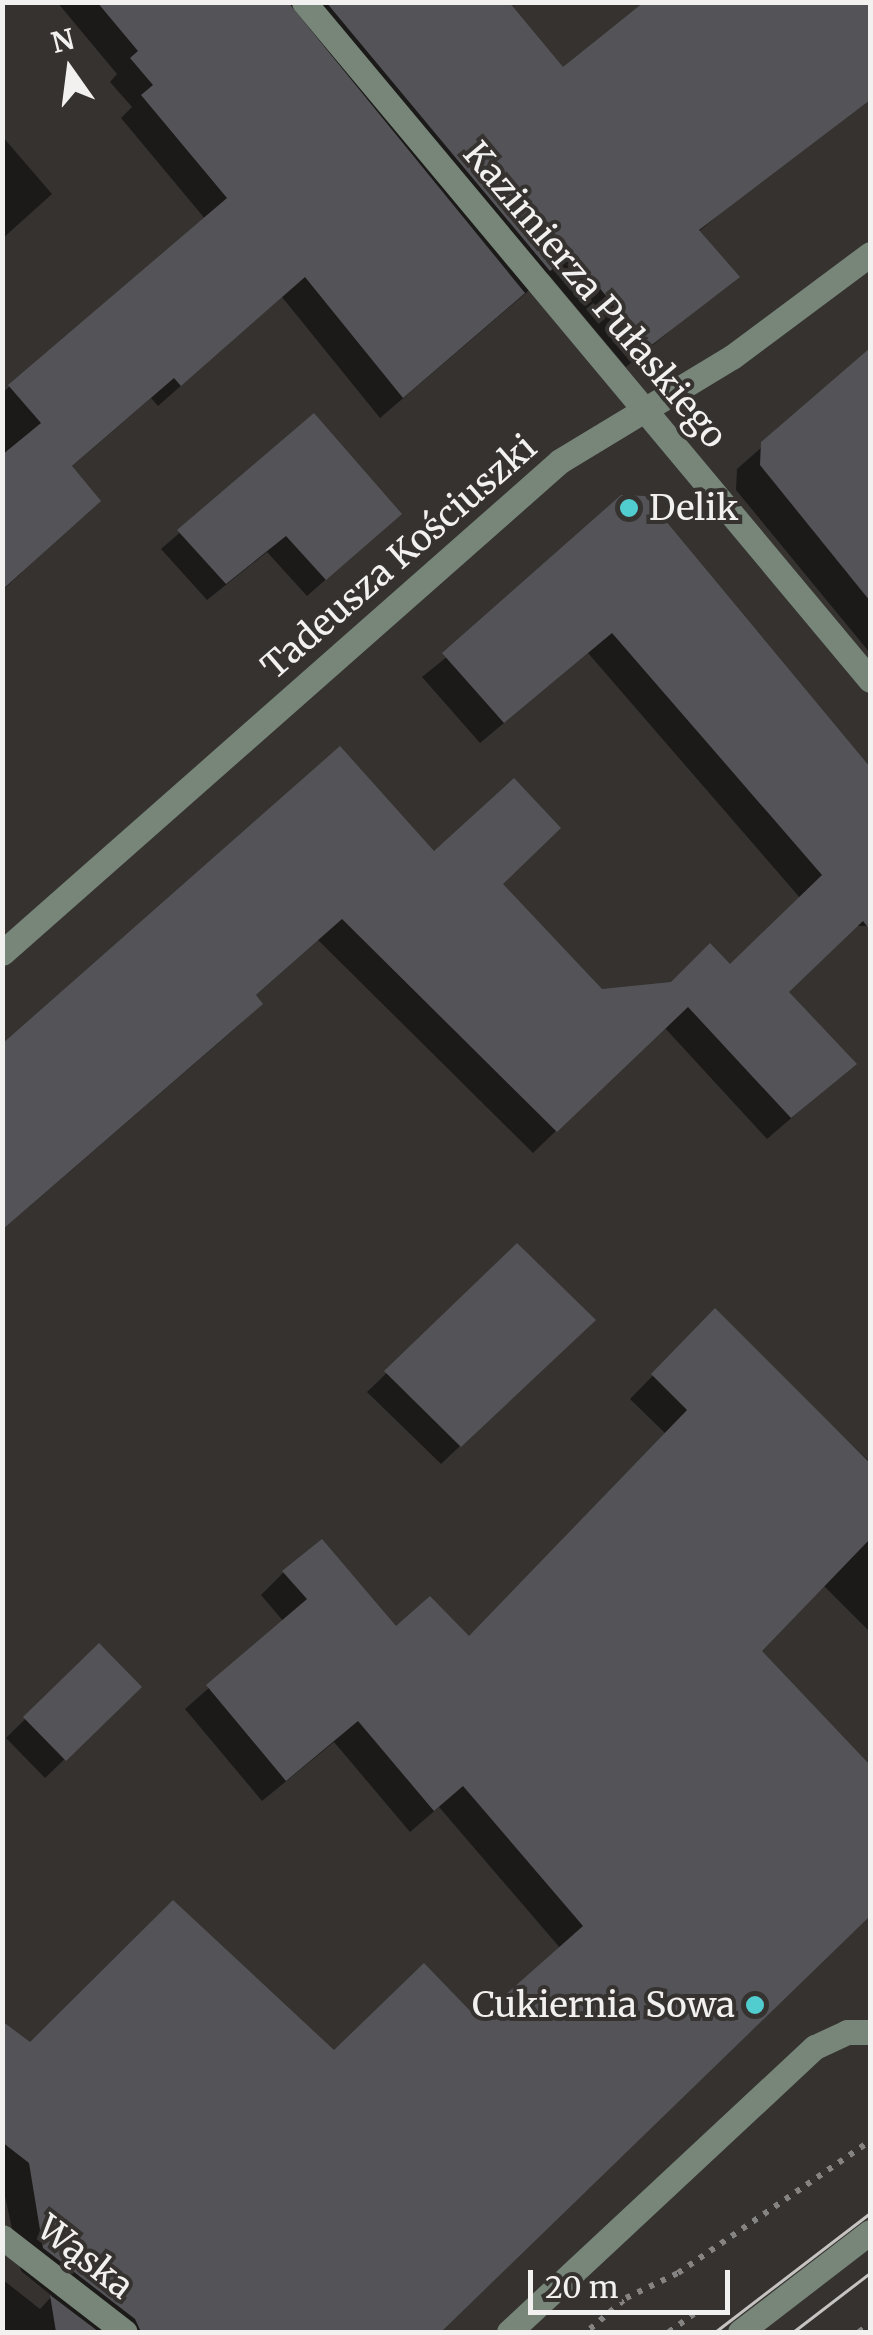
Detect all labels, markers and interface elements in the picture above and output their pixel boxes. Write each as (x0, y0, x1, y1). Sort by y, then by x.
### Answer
north arrow (20, 20, 120, 120)
text: N (48, 21, 78, 61)
street label: Kazimierza Pułaskiego (455, 133, 735, 457)
street label: Tadeusza Kościuszki (253, 426, 545, 688)
place label: Delik (649, 487, 739, 529)
marker: Delik (618, 497, 640, 519)
place label: Cukiernia Sowa (472, 1984, 735, 2026)
marker: Cukiernia Sowa (744, 1994, 766, 2016)
street label: Wąska (29, 2207, 141, 2307)
scale bar (533, 2250, 736, 2312)
text: 20 m (545, 2268, 618, 2306)

